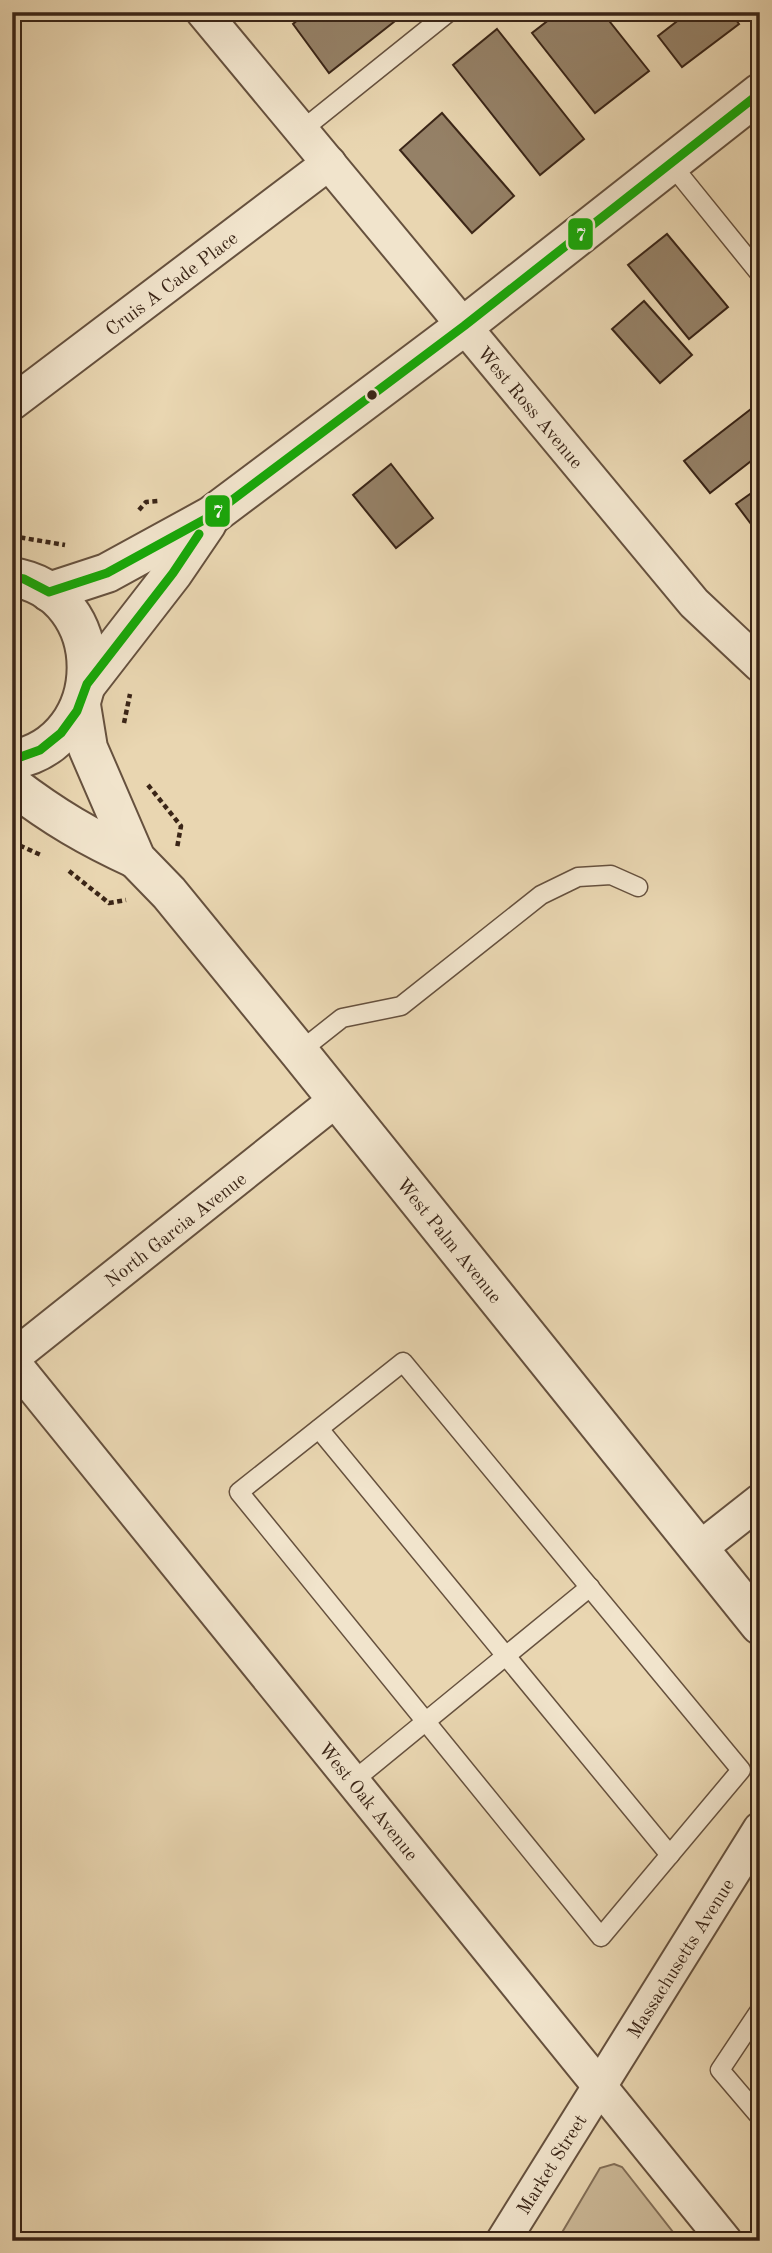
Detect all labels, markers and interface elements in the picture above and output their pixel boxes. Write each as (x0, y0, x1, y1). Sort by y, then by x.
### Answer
line badge: 7 (567, 217, 594, 251)
text: 7 (575, 227, 587, 246)
street label: Cruis A Cade Place (103, 229, 242, 341)
street label: West Ross Avenue (473, 344, 585, 473)
unlabelled marker (365, 388, 379, 402)
line badge: 7 (204, 494, 231, 528)
text: 7 (212, 504, 224, 523)
street label: North Garcia Avenue (102, 1170, 251, 1292)
street label: West Palm Avenue (392, 1175, 504, 1308)
street label: West Oak Avenue (314, 1740, 420, 1865)
street label: Massachusetts Avenue (625, 1876, 739, 2042)
street label: Market Street (515, 2112, 591, 2219)

